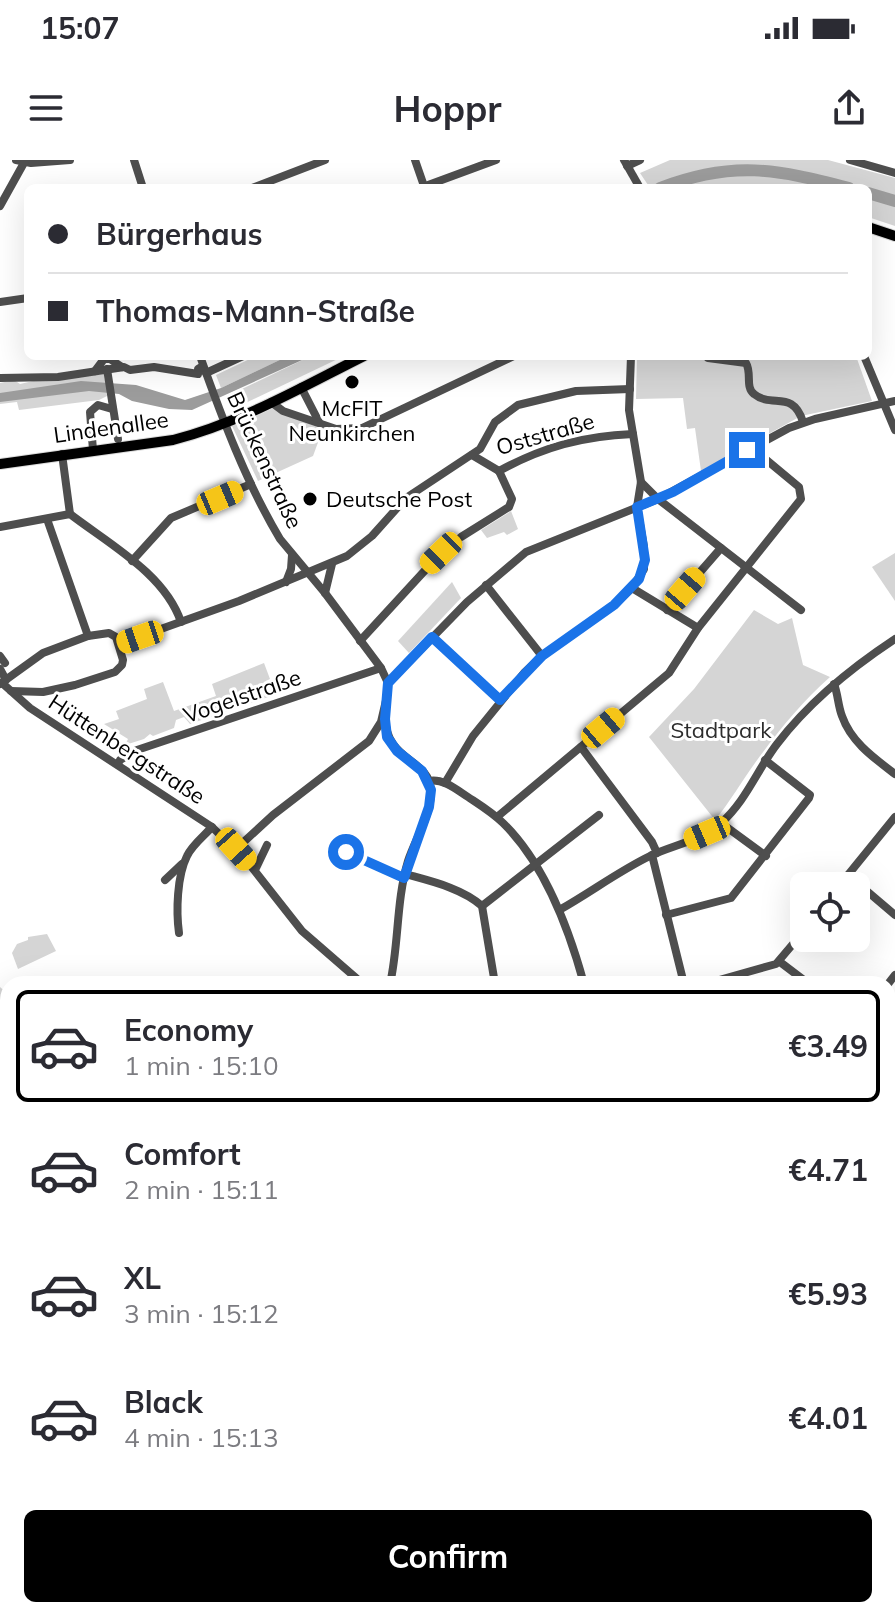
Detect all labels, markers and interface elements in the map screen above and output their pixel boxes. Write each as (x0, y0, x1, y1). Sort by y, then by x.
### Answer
text: 15:07 (40, 9, 119, 47)
icon: menu (24, 86, 68, 130)
text: Hoppr (394, 86, 501, 131)
icon: share (827, 86, 871, 130)
text: Bürgerhaus (96, 215, 263, 253)
text: Thomas-Mann-Straße (96, 292, 415, 330)
marker: McFIT Neunkirchen (343, 373, 361, 391)
street label: Brückenstraße (221, 387, 309, 533)
place label: McFIT Neunkirchen (288, 394, 416, 447)
street label: Lindenallee (52, 405, 170, 449)
street label: Oststraße (493, 407, 597, 461)
route end (729, 432, 765, 468)
car (193, 478, 247, 518)
place label: Deutsche Post (326, 485, 472, 513)
marker: Deutsche Post (301, 490, 319, 508)
car (415, 528, 467, 578)
car (660, 563, 710, 615)
car (113, 618, 167, 656)
street label: Vogelstraße (179, 663, 305, 729)
street label: Hüttenbergstraße (43, 688, 211, 810)
car (577, 703, 629, 753)
park label: Stadtpark (670, 716, 772, 744)
car (680, 813, 734, 853)
car (211, 823, 261, 875)
route start (328, 834, 364, 870)
map controls (790, 872, 870, 952)
button: locate (790, 872, 870, 952)
icon: car (28, 1010, 100, 1082)
text: Economy (124, 1011, 253, 1049)
text: €3.49 (789, 1027, 868, 1065)
text: 1 min · 15:10 (124, 1049, 279, 1082)
icon: car (28, 1134, 100, 1206)
text: Comfort (124, 1135, 241, 1173)
text: €4.71 (789, 1151, 868, 1189)
text: 2 min · 15:11 (124, 1173, 279, 1206)
icon: car (28, 1258, 100, 1330)
text: XL (124, 1259, 161, 1297)
text: €5.93 (789, 1275, 868, 1313)
text: 3 min · 15:12 (124, 1297, 279, 1330)
icon: car (28, 1382, 100, 1454)
text: Black (124, 1383, 203, 1421)
text: €4.01 (789, 1399, 868, 1437)
text: 4 min · 15:13 (124, 1421, 279, 1454)
button: Confirm (24, 1510, 872, 1602)

